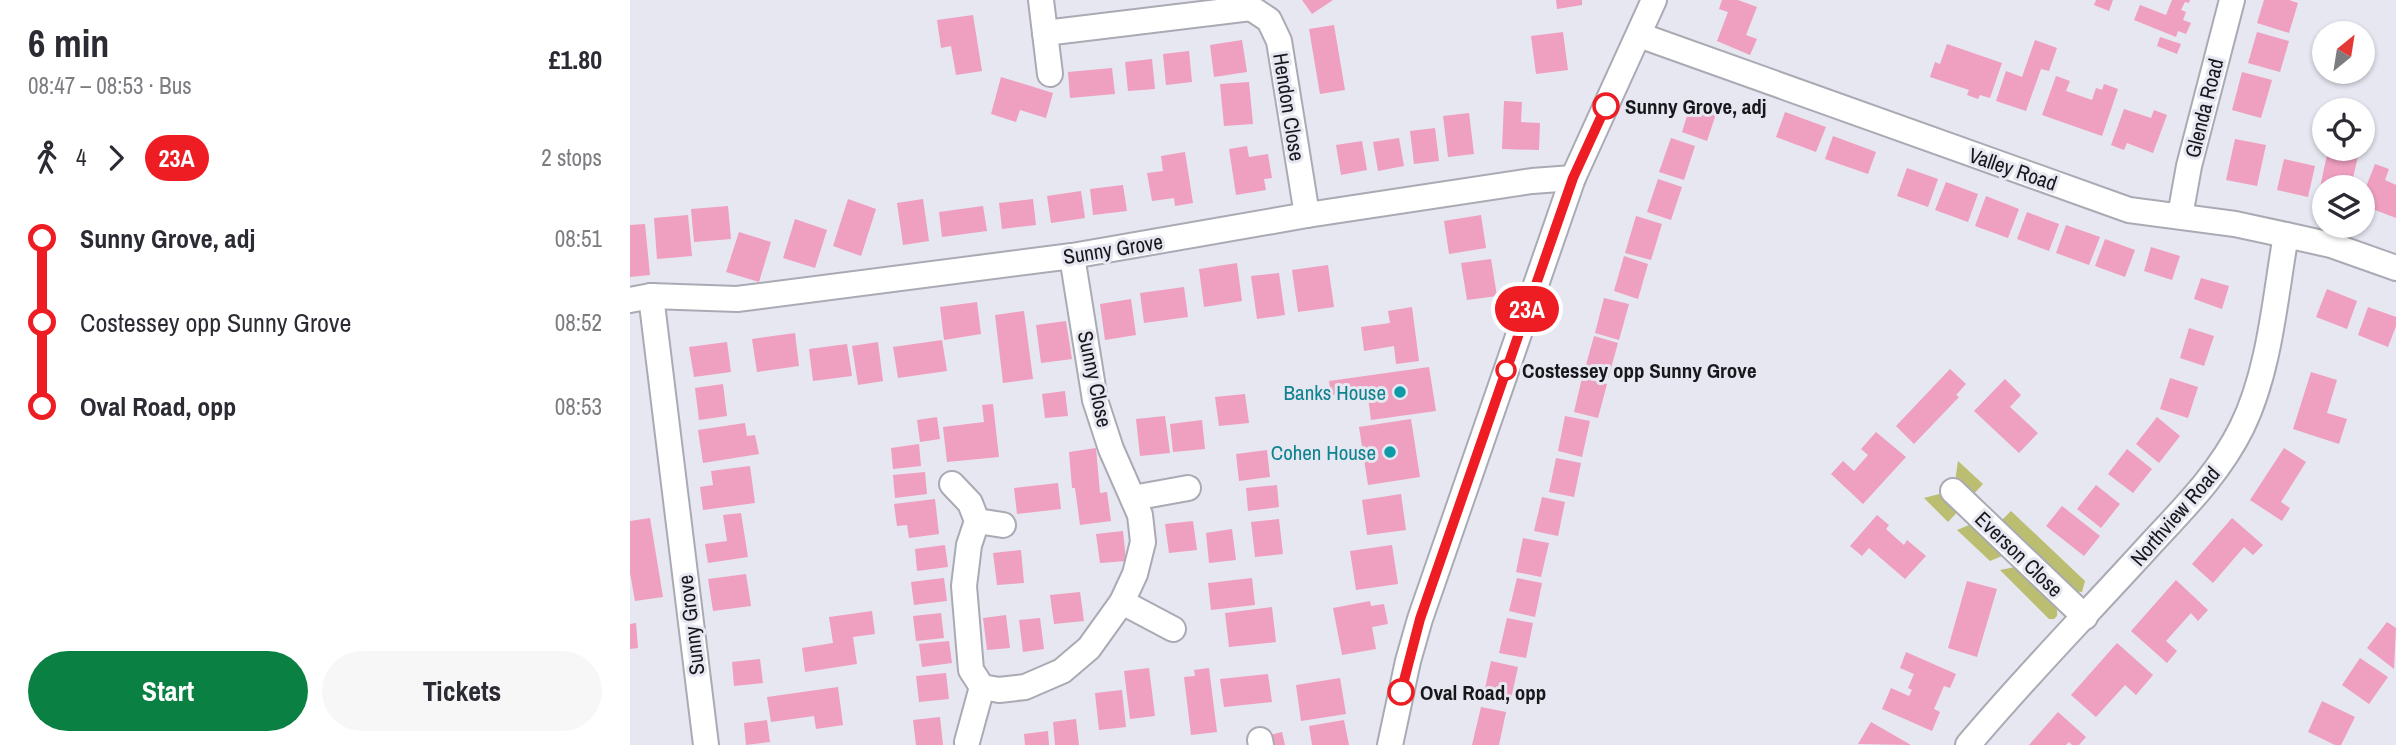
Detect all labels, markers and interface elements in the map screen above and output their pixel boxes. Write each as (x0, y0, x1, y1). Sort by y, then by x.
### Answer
text: 6 min (28, 18, 109, 69)
north arrow (2312, 21, 2375, 84)
map controls (2312, 21, 2375, 238)
text: £1.80 (549, 42, 602, 77)
street label: Hendon Close (1266, 51, 1312, 163)
street label: Glenda Road (2178, 55, 2230, 161)
text: 08:47 – 08:53 · Bus (28, 70, 192, 101)
place label: Sunny Grove, adj (1625, 92, 1767, 121)
marker: Sunny Grove, adj (1593, 93, 1619, 119)
button: locate (2312, 98, 2375, 161)
icon: walk (28, 139, 66, 177)
icon: forward (97, 139, 135, 177)
street label: Valley Road (1965, 140, 2061, 198)
text: 4 (76, 142, 87, 173)
text: 23A (159, 142, 195, 174)
text: 2 stops (541, 142, 602, 173)
button: layers (2312, 175, 2375, 238)
text: Sunny Grove, adj (80, 221, 255, 256)
text: 08:51 (555, 223, 602, 254)
street label: Sunny Grove (1061, 227, 1165, 271)
line badge: 23A (1487, 286, 1567, 332)
text: 23A (1509, 293, 1545, 325)
text: Costessey opp Sunny Grove (80, 305, 351, 340)
text: 08:52 (555, 307, 602, 338)
street label: Sunny Close (1071, 328, 1119, 430)
place label: Costessey opp Sunny Grove (1522, 356, 1756, 385)
marker: Costessey opp Sunny Grove (1496, 360, 1516, 380)
place label: Banks House (1284, 378, 1386, 407)
marker: Banks House (1392, 384, 1408, 400)
text: Oval Road, opp (80, 389, 236, 424)
text: 08:53 (555, 391, 602, 422)
place label: Cohen House (1271, 438, 1376, 467)
marker: Cohen House (1382, 444, 1398, 460)
street label: Northview Road (2124, 460, 2226, 572)
street label: Everson Close (1969, 505, 2069, 603)
street label: Sunny Grove (670, 573, 712, 677)
button: Start (28, 651, 308, 731)
button: Tickets (322, 651, 602, 731)
place label: Oval Road, opp (1420, 678, 1546, 707)
marker: Oval Road, opp (1388, 679, 1414, 705)

